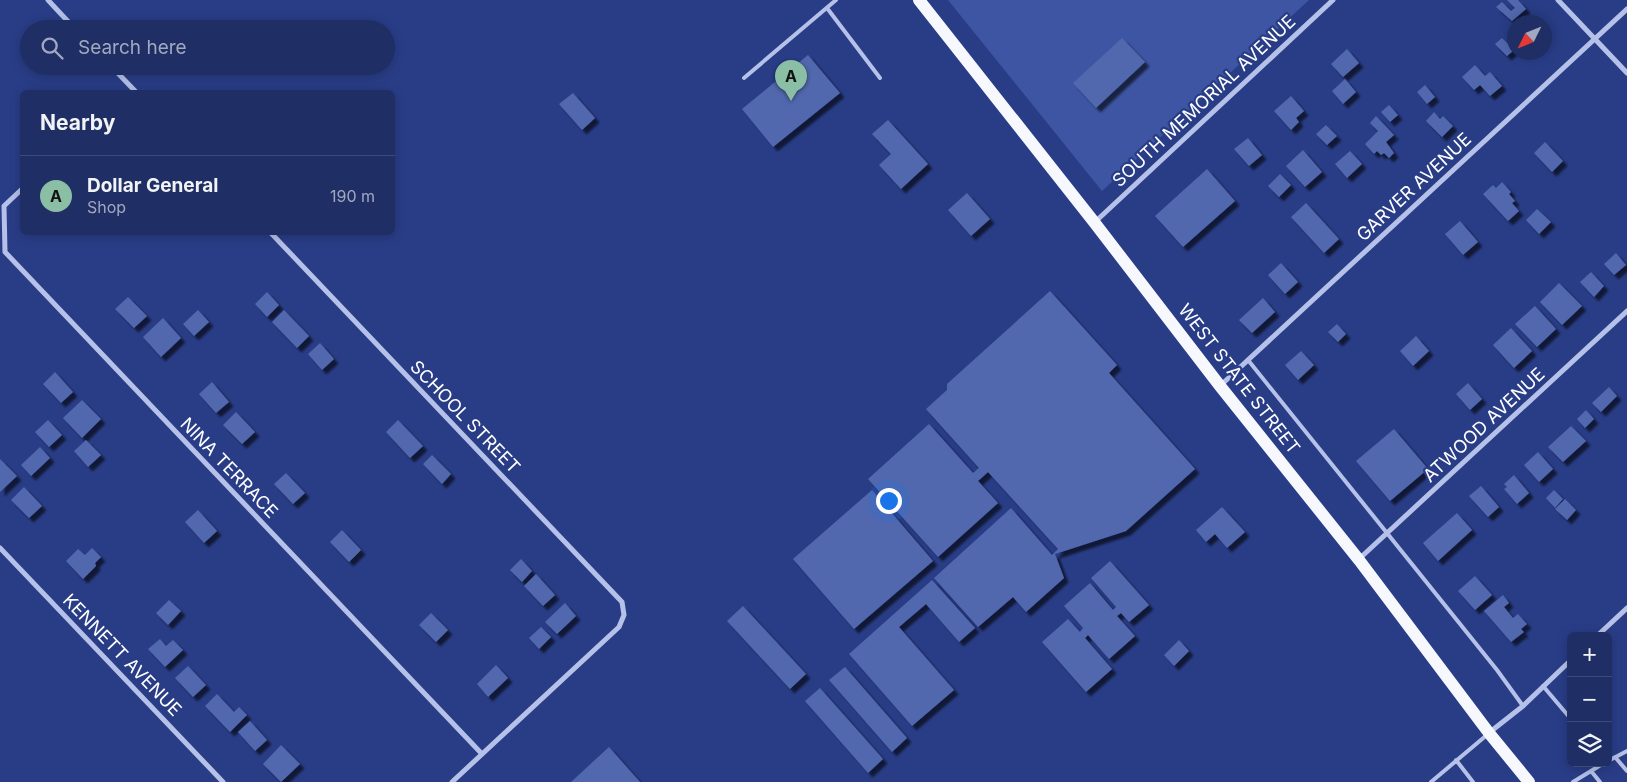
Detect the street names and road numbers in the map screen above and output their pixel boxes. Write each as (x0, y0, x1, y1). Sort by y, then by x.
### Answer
street label: SOUTH MEMORIAL AVENUE (1108, 10, 1299, 191)
street label: GARVER AVENUE (1352, 128, 1475, 245)
street label: WEST STATE STREET (1174, 299, 1305, 458)
street label: SCHOOL STREET (406, 356, 525, 477)
street label: ATWOOD AVENUE (1419, 363, 1549, 486)
street label: NINA TERRACE (176, 413, 282, 522)
street label: KENNETT AVENUE (59, 589, 186, 720)

